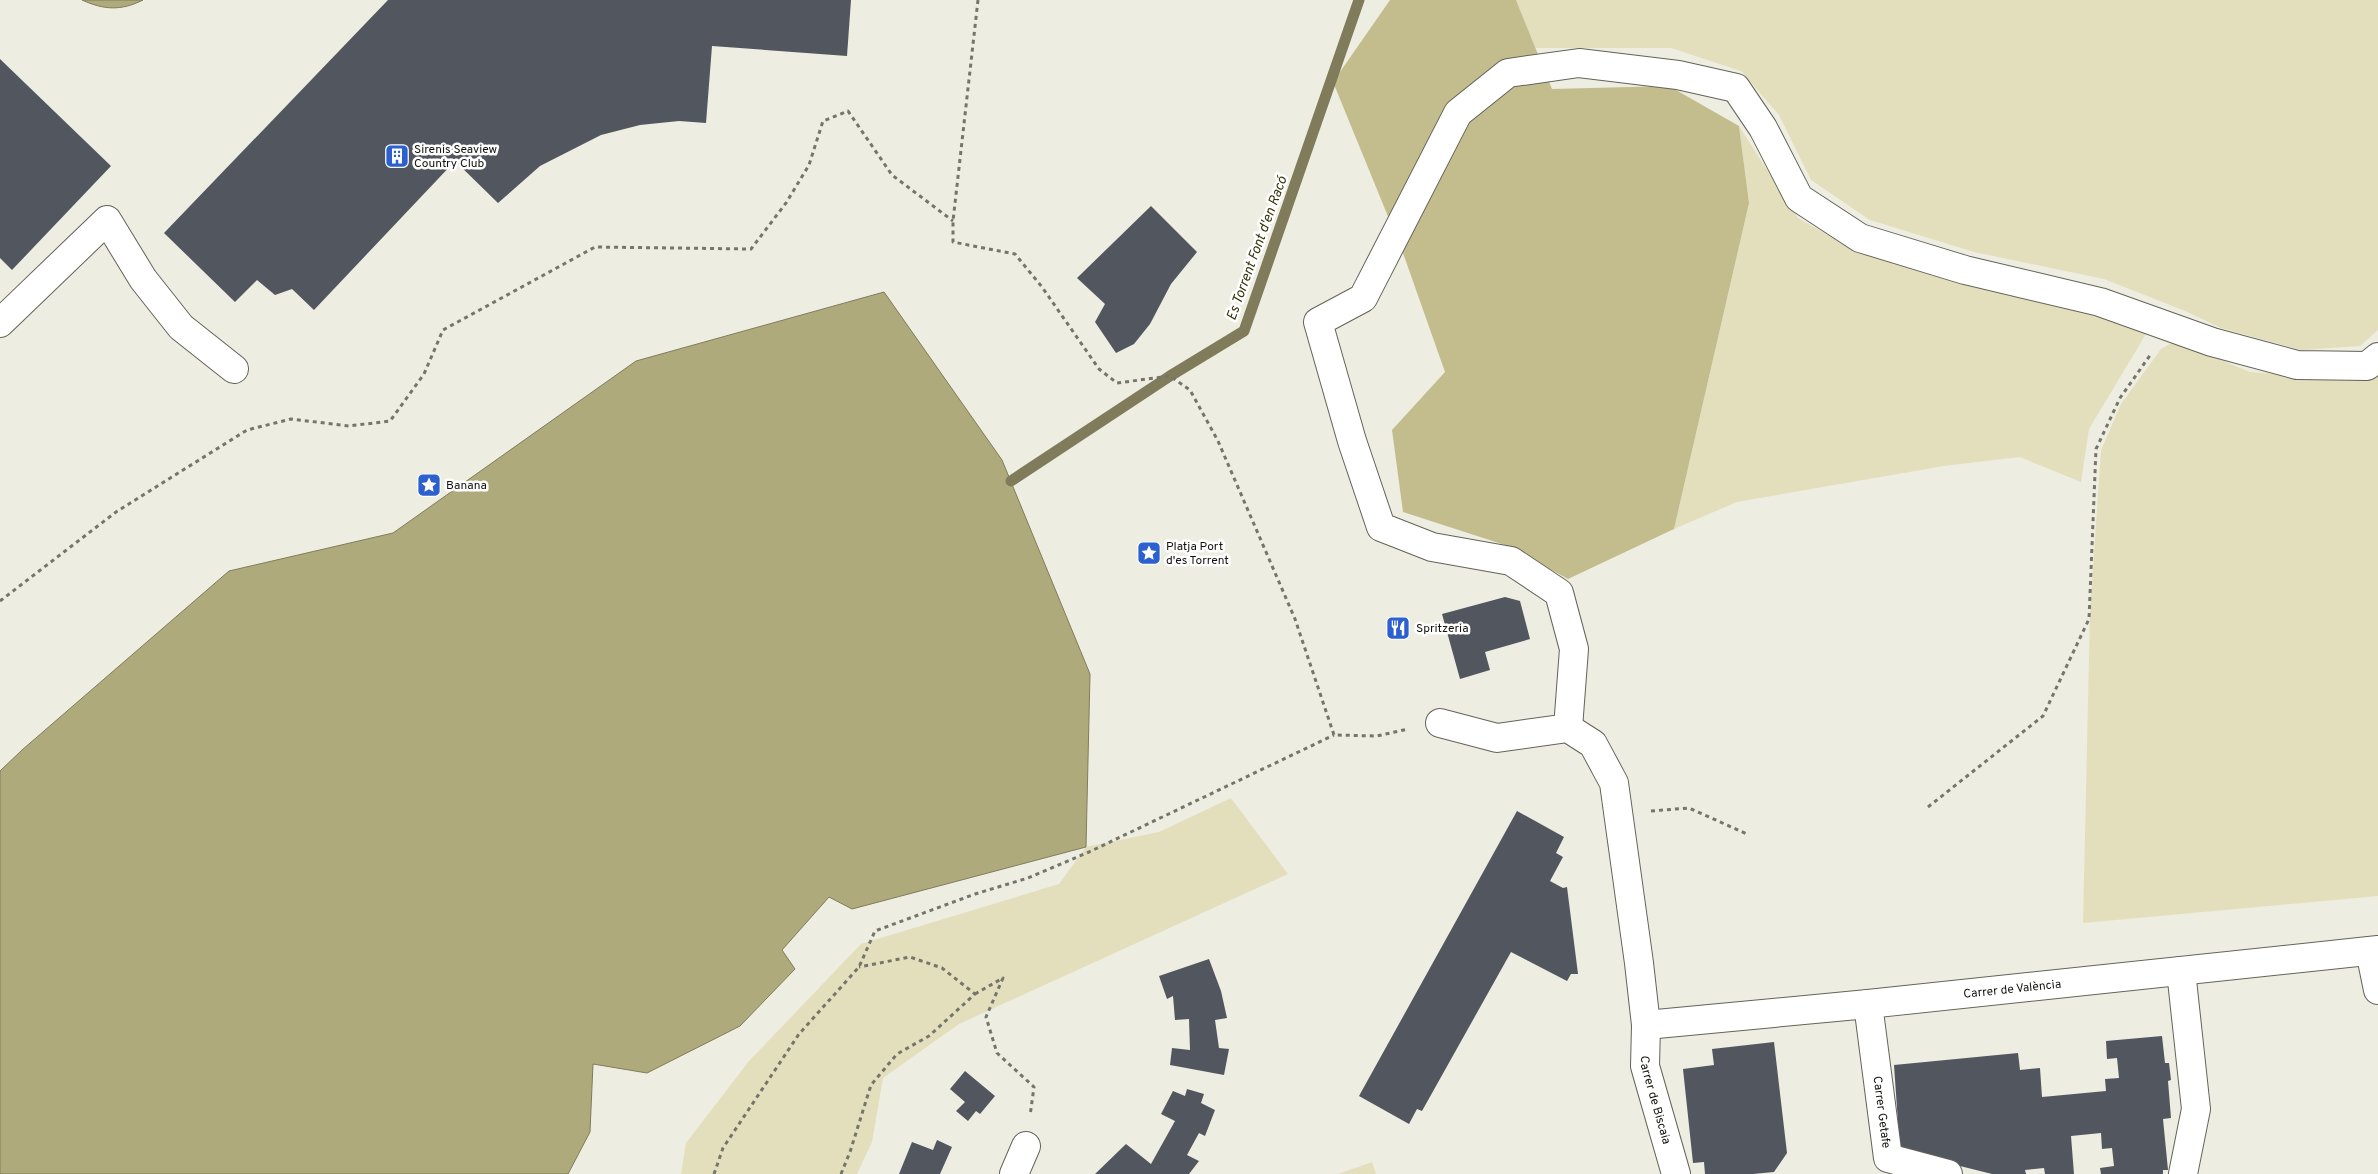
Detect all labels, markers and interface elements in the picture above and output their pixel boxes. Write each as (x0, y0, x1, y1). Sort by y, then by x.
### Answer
place label: Sirenis Seaview Country Club (414, 142, 498, 172)
building icon: Sirenis Seaview Country Club (384, 143, 410, 169)
water label: Es Torrent Font d'en Racó (1223, 173, 1292, 323)
place icon: Banana (416, 472, 442, 498)
place label: Banana (446, 478, 487, 494)
place label: Platja Port d'es Torrent (1166, 539, 1229, 569)
place icon: Platja Port d'es Torrent (1136, 540, 1162, 566)
restaurant icon: Spritzeria (1385, 615, 1411, 641)
place label: Spritzeria (1416, 621, 1468, 637)
street label: Carrer de València (1963, 977, 2062, 1003)
street label: Carrer de Biscaia (1636, 1055, 1674, 1146)
street label: Carrer Getafe (1868, 1075, 1894, 1149)

